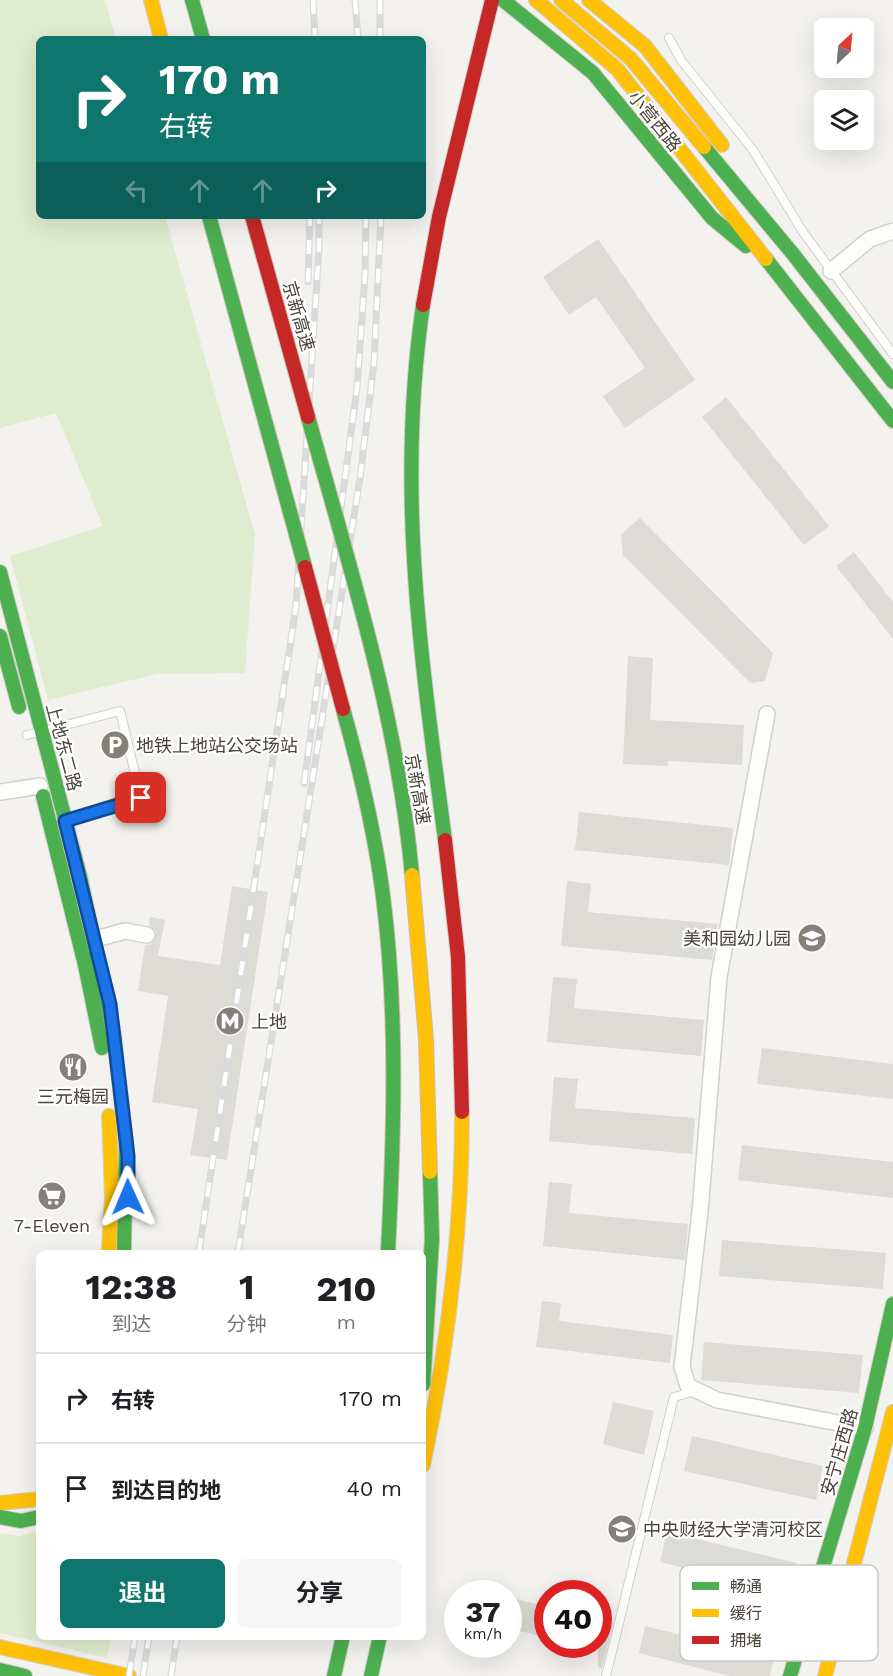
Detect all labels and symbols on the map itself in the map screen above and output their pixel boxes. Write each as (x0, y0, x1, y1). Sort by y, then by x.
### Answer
north arrow (814, 18, 874, 78)
street label: 小营西路 (624, 86, 686, 156)
street label: 京新高速 (279, 279, 319, 353)
street label: 上地东二路 (42, 701, 86, 793)
parking icon: 地铁上地站公交场站 (99, 729, 131, 761)
place label: 地铁上地站公交场站 (136, 735, 298, 756)
street label: 京新高速 (401, 752, 435, 826)
pin (115, 772, 166, 823)
school or university icon: 美和园幼儿园 (796, 922, 828, 954)
place label: 美和园幼儿园 (683, 928, 791, 949)
metro station icon: 上地 (214, 1005, 246, 1037)
place label: 上地 (251, 1011, 287, 1032)
restaurant icon: 三元梅园 (57, 1051, 89, 1083)
place label: 三元梅园 (37, 1086, 109, 1107)
position arrow (96, 1165, 160, 1229)
supermarket icon: 7-Eleven (36, 1180, 68, 1212)
place label: 7-Eleven (14, 1215, 90, 1236)
street label: 安宁庄西路 (817, 1406, 861, 1498)
school or university icon: 中央财经大学清河校区 (606, 1513, 638, 1545)
place label: 中央财经大学清河校区 (643, 1519, 823, 1540)
legend (680, 1565, 878, 1661)
text: 畅通 (730, 1577, 762, 1596)
speed limit sign: 40 (534, 1580, 612, 1658)
text: 缓行 (730, 1604, 762, 1623)
text: 拥堵 (730, 1631, 762, 1650)

